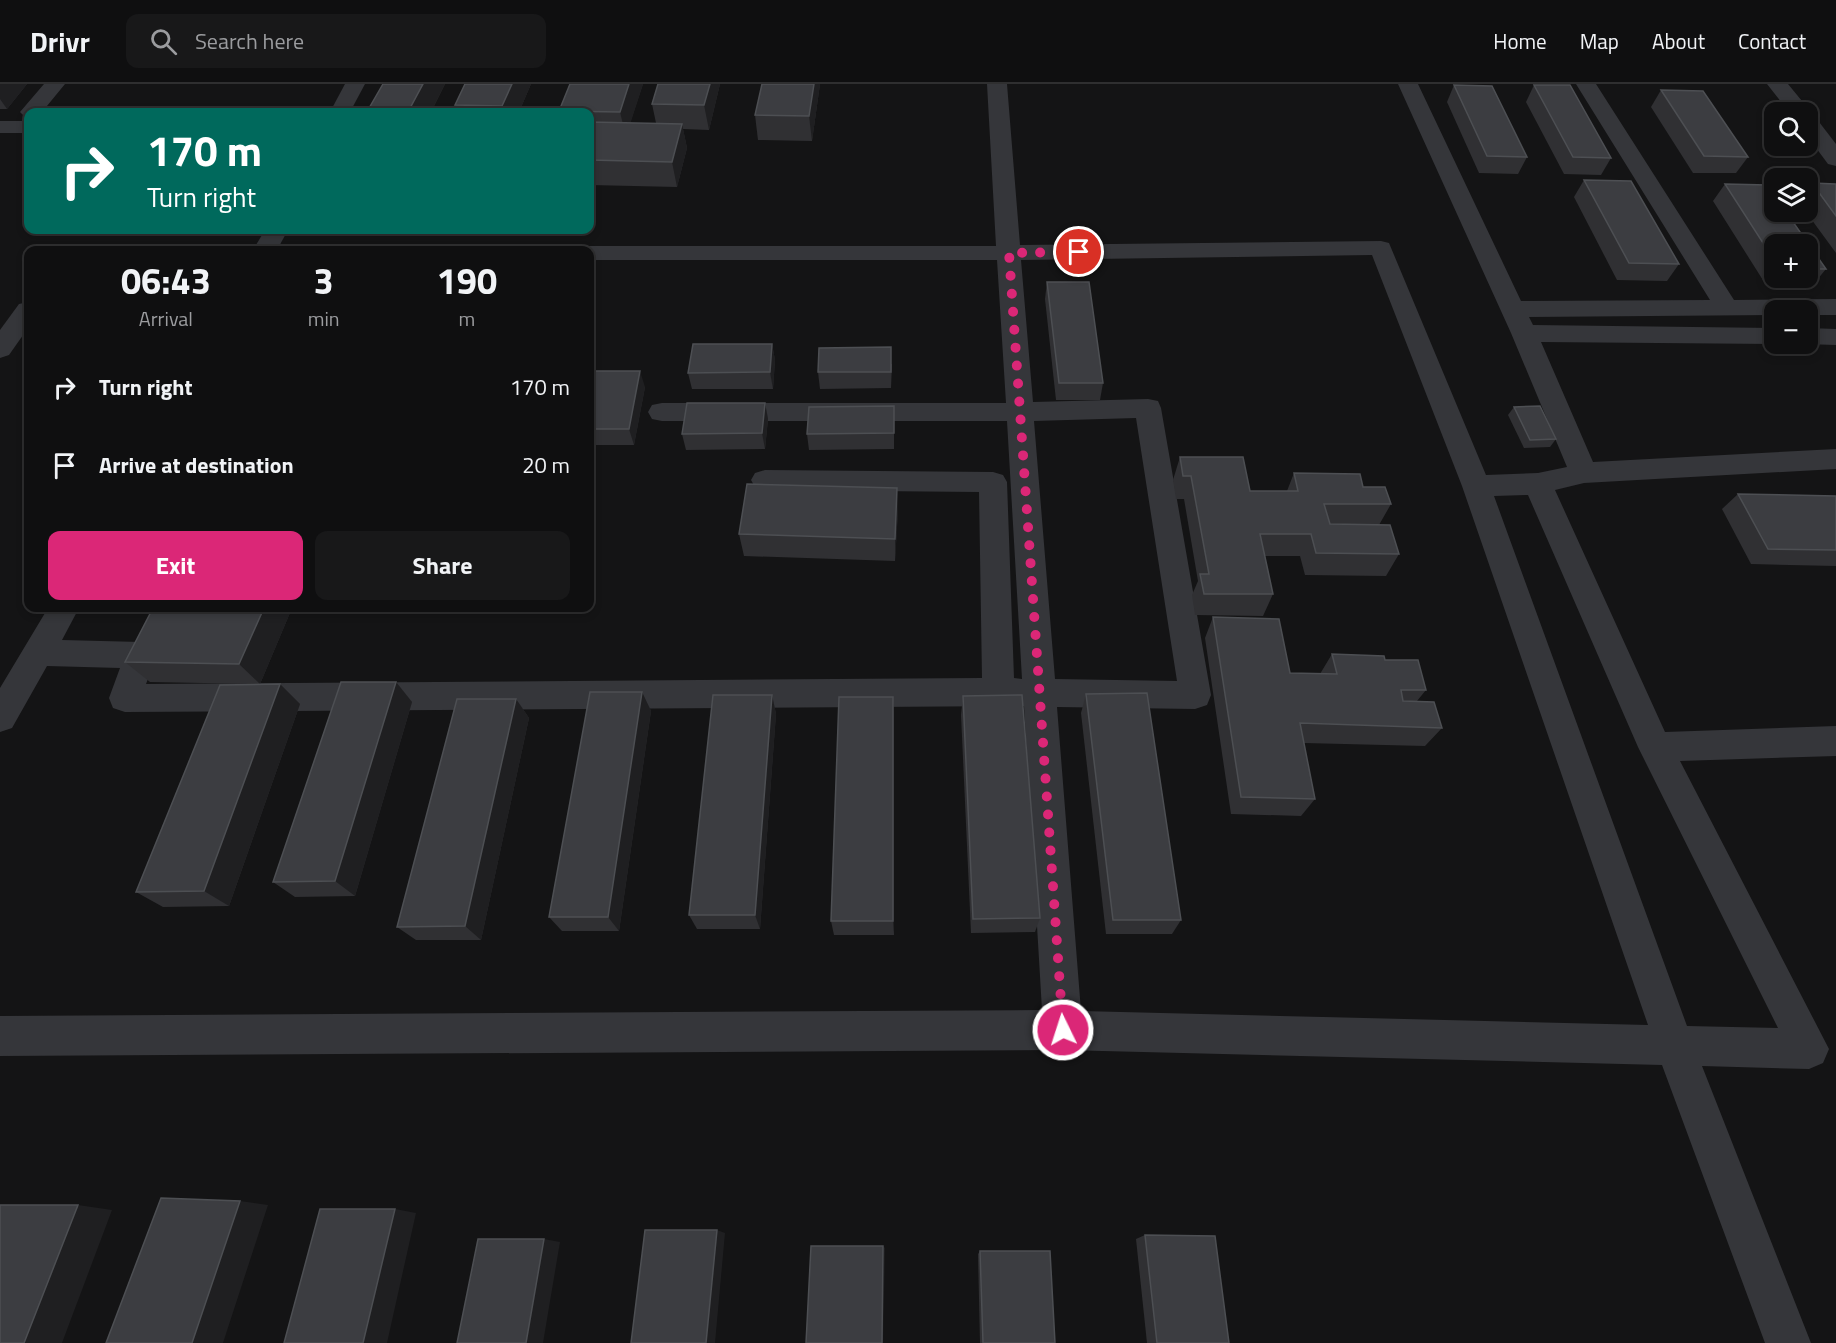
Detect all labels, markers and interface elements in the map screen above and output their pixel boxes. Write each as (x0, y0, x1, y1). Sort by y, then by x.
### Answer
search box (126, 14, 546, 68)
text: Drivr (30, 20, 90, 63)
text: Search here (195, 24, 304, 58)
icon: search (147, 25, 180, 58)
text: Home (1493, 25, 1547, 57)
text: Map (1580, 25, 1619, 57)
text: About (1652, 25, 1705, 57)
text: Contact (1738, 25, 1806, 57)
map controls (1764, 102, 1818, 354)
button: search (1764, 102, 1818, 156)
text: 170 m (147, 118, 262, 182)
icon: right (48, 132, 126, 210)
button: layers (1764, 168, 1818, 222)
text: Turn right (147, 176, 256, 217)
pin (1053, 226, 1104, 277)
button: + (1764, 234, 1818, 288)
icon: arrive (1062, 235, 1095, 268)
text: 06:43 (121, 253, 211, 308)
text: 3 (314, 253, 334, 308)
text: 190 (437, 253, 497, 308)
button: − (1764, 300, 1818, 354)
text: Arrival (139, 303, 193, 334)
text: min (308, 303, 340, 334)
text: m (458, 303, 475, 334)
text: Turn right (99, 370, 193, 404)
text: 170 m (510, 370, 570, 404)
icon: right (48, 371, 81, 404)
text: Arrive at destination (99, 448, 294, 482)
text: 20 m (522, 448, 570, 482)
icon: arrive (48, 449, 81, 482)
button: Exit (48, 531, 303, 600)
button: Share (315, 531, 570, 600)
position arrow (1031, 998, 1095, 1062)

